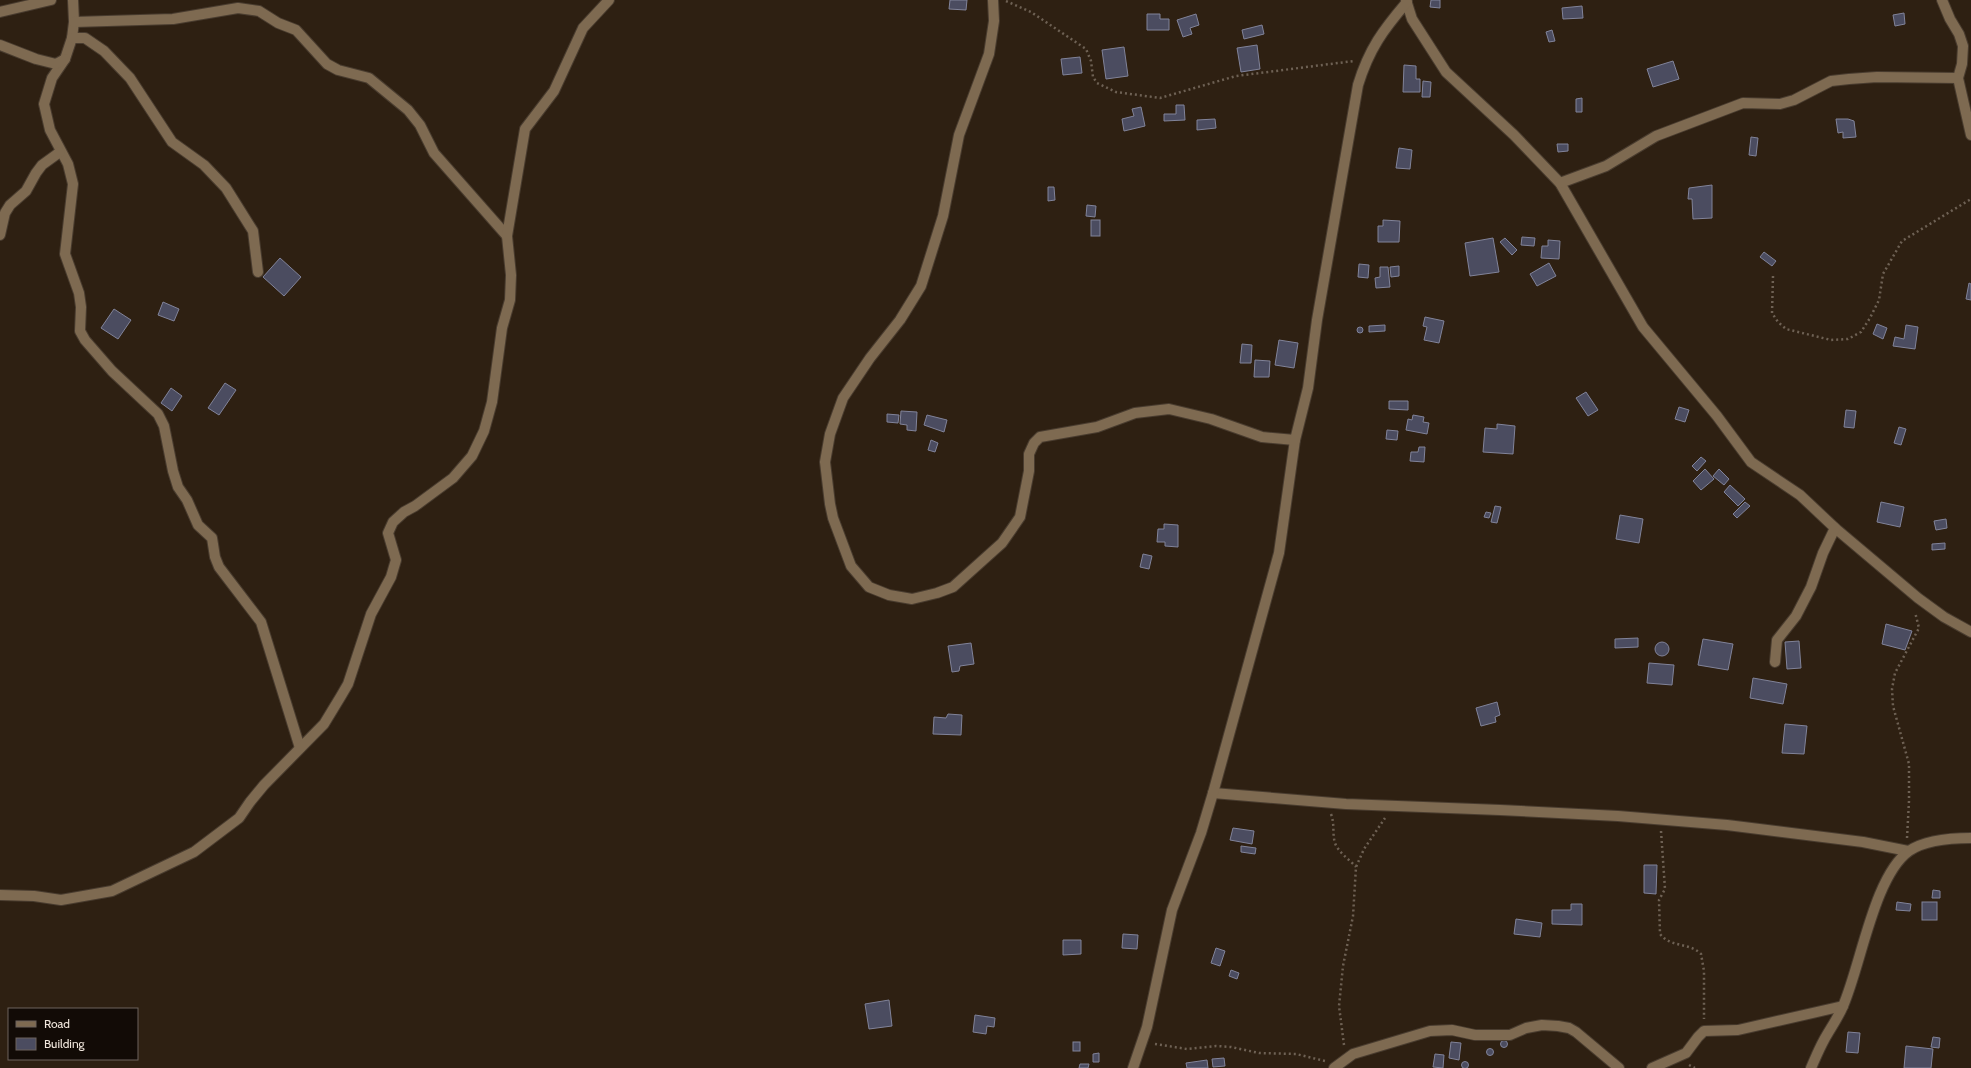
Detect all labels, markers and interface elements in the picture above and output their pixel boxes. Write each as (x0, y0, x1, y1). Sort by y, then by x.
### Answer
legend (8, 1008, 138, 1060)
text: Road (44, 1016, 70, 1031)
text: Building (44, 1036, 86, 1051)

